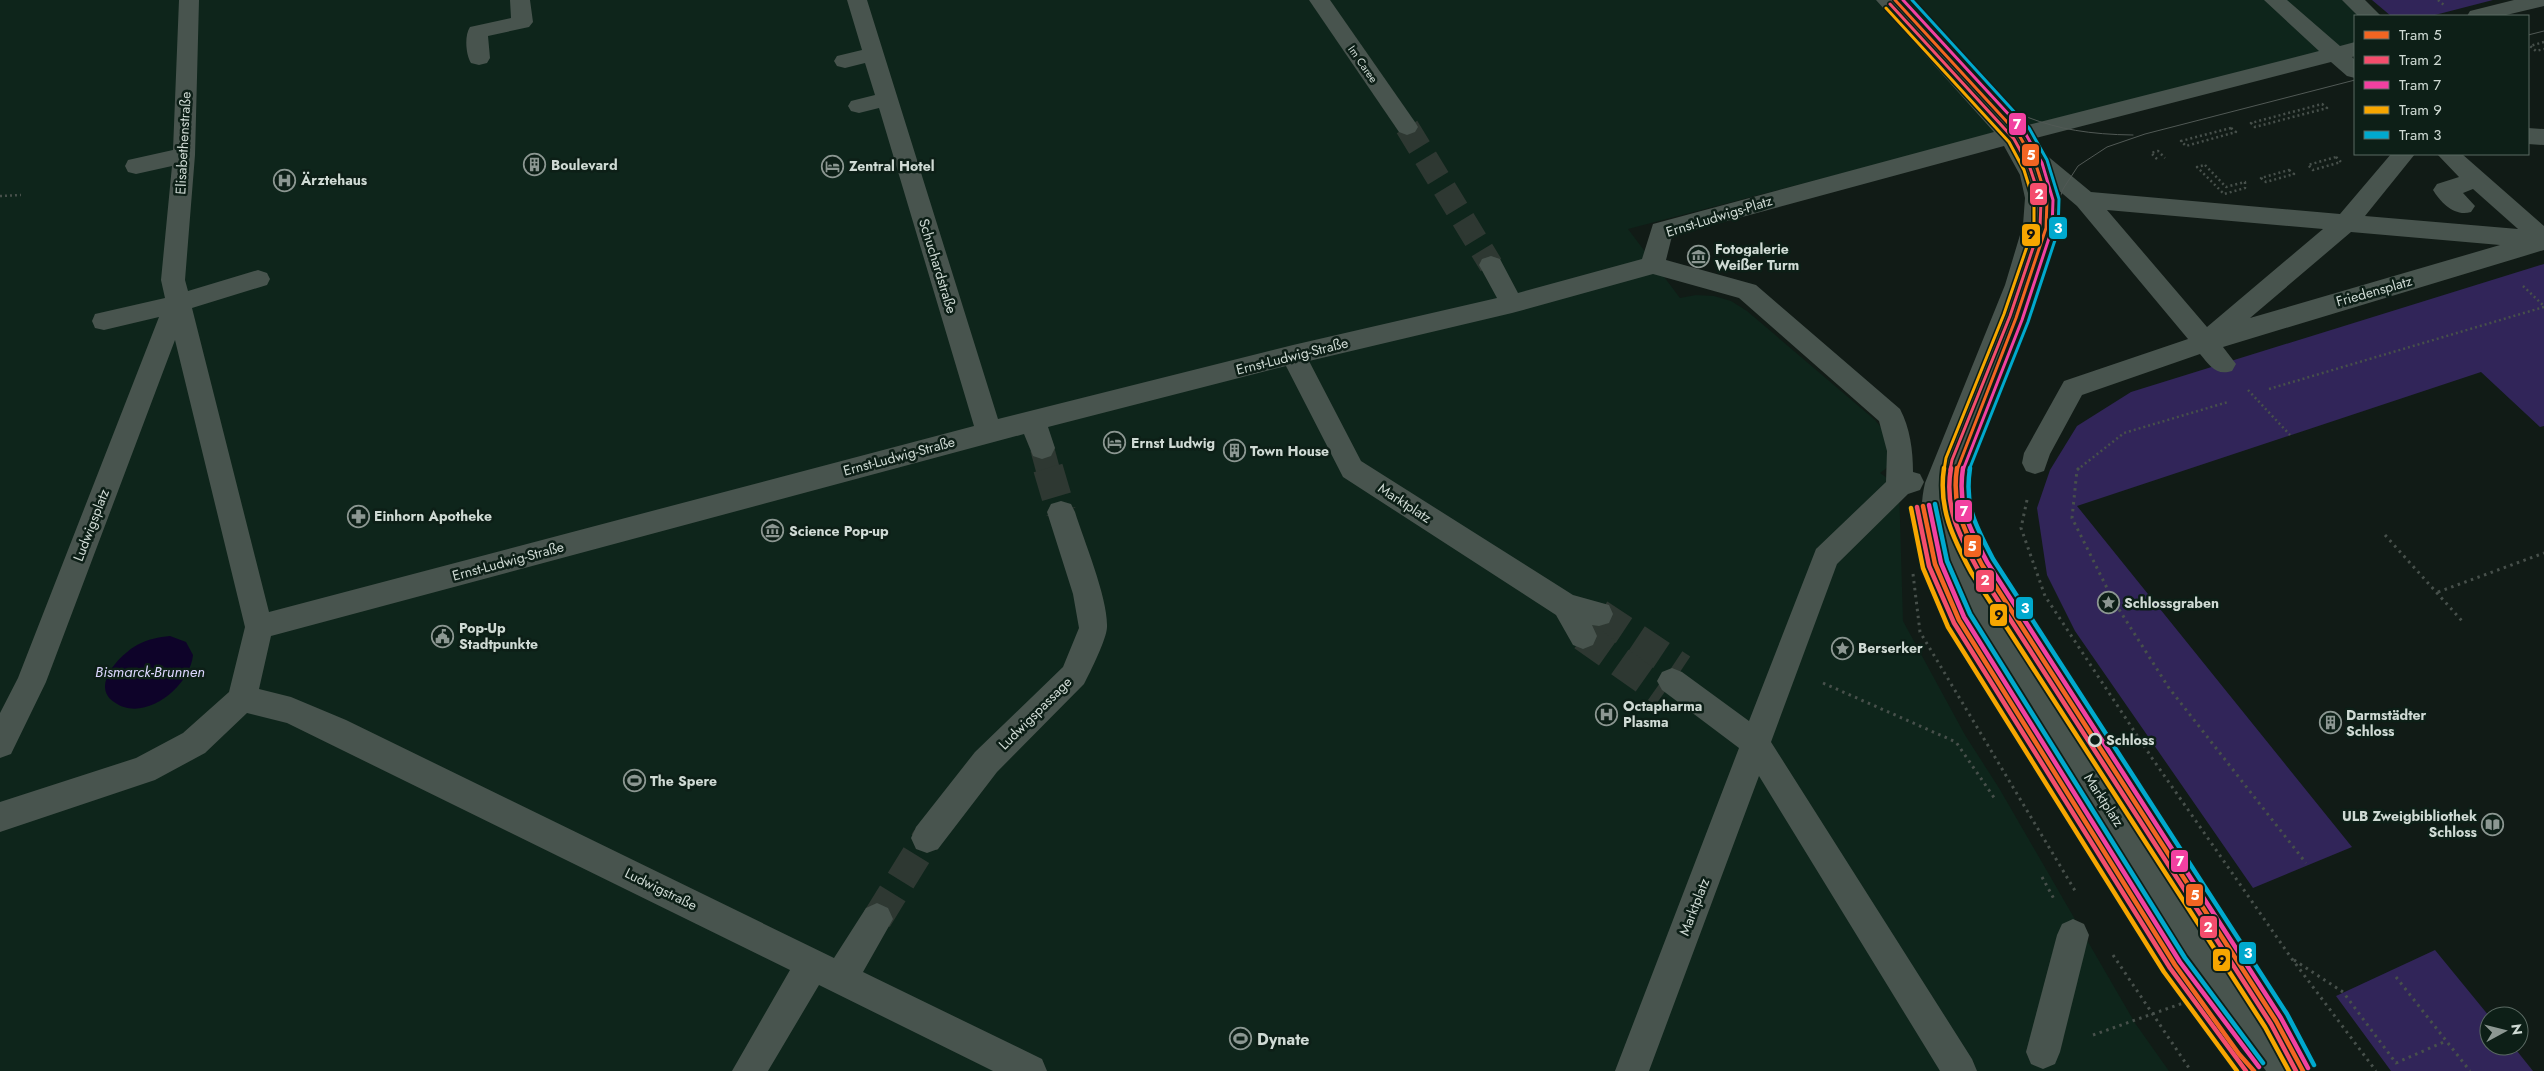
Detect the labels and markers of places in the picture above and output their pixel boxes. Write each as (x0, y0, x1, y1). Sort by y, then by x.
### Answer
building icon: Boulevard (523, 153, 547, 177)
hotel icon: Zentral Hotel (821, 154, 845, 178)
place label: Boulevard (551, 155, 618, 175)
place label: Zentral Hotel (849, 156, 935, 176)
hospital icon: Ärztehaus (273, 168, 297, 192)
place label: Ärztehaus (300, 170, 368, 190)
place label: Fotogalerie Weißer Turm (1715, 239, 1799, 275)
museum icon: Fotogalerie Weißer Turm (1687, 245, 1711, 269)
hotel icon: Ernst Ludwig (1103, 431, 1127, 455)
place label: Ernst Ludwig (1131, 433, 1215, 453)
building icon: Town House (1222, 439, 1246, 463)
place label: Town House (1250, 441, 1329, 461)
pharmacy icon: Einhorn Apotheke (346, 504, 370, 528)
place label: Einhorn Apotheke (374, 506, 492, 526)
museum icon: Science Pop-up (761, 519, 785, 543)
place label: Science Pop-up (789, 521, 889, 541)
place icon: Schlossgraben (2096, 591, 2120, 615)
place label: Schlossgraben (2124, 593, 2219, 613)
place label: Pop-Up Stadtpunkte (459, 618, 538, 654)
public building icon: Pop-Up Stadtpunkte (431, 624, 455, 648)
place icon: Berserker (1830, 636, 1854, 660)
place label: Berserker (1858, 638, 1923, 658)
place label: Octapharma Plasma (1623, 696, 1702, 732)
hospital icon: Octapharma Plasma (1595, 702, 1619, 726)
place label: Darmstädter Schloss (2346, 705, 2427, 741)
building icon: Darmstädter Schloss (2318, 711, 2342, 735)
place label: Schloss (2106, 730, 2155, 750)
marker: Schloss (2088, 733, 2102, 747)
sports icon: The Spere (622, 769, 646, 793)
place label: The Spere (650, 771, 717, 791)
place label: ULB Zweigbibliothek Schloss (2342, 806, 2478, 842)
library icon: ULB Zweigbibliothek Schloss (2481, 812, 2505, 836)
sports icon: Dynate (1229, 1027, 1253, 1051)
place label: Dynate (1257, 1028, 1309, 1051)

